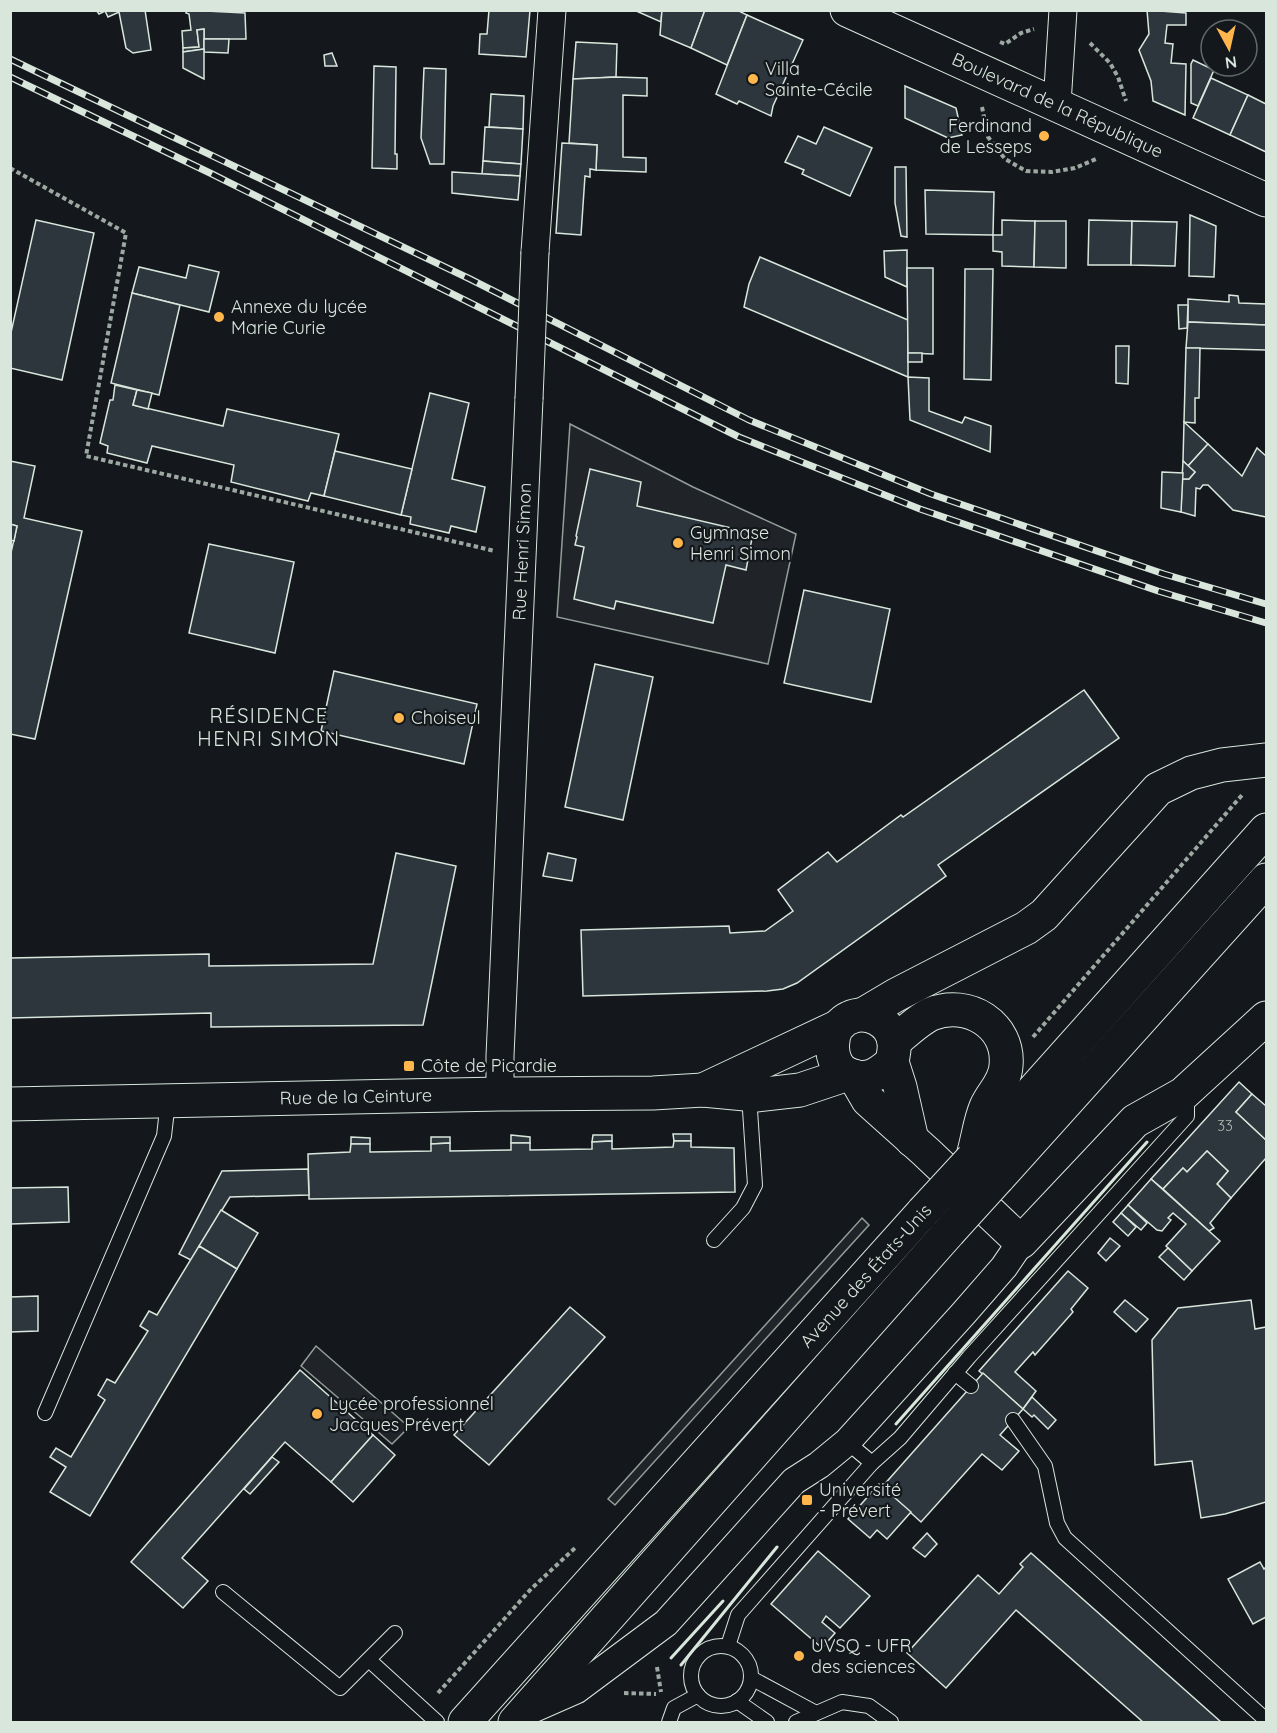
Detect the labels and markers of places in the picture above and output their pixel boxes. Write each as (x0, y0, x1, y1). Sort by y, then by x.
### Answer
place label: Villa Sainte-Cécile (765, 57, 873, 101)
marker: Villa Sainte-Cécile (746, 72, 760, 86)
place label: Ferdinand de Lesseps (940, 114, 1032, 158)
marker: Ferdinand de Lesseps (1037, 129, 1051, 143)
place label: Annexe du lycée Marie Curie (231, 295, 367, 339)
marker: Annexe du lycée Marie Curie (212, 310, 226, 324)
place label: Gymnase Henri Simon (690, 521, 791, 565)
marker: Gymnase Henri Simon (671, 536, 685, 550)
place label: Choiseul (411, 706, 481, 729)
marker: Choiseul (392, 711, 406, 725)
place label: Côte de Picardie (421, 1054, 557, 1077)
marker: Côte de Picardie (402, 1059, 416, 1073)
place label: Lycée professionnel Jacques Prévert (329, 1392, 494, 1436)
marker: Lycée professionnel Jacques Prévert (310, 1407, 324, 1421)
place label: Université - Prévert (819, 1478, 901, 1522)
marker: Université - Prévert (800, 1493, 814, 1507)
place label: UVSQ - UFR des sciences (811, 1634, 916, 1678)
marker: UVSQ - UFR des sciences (792, 1649, 806, 1663)

